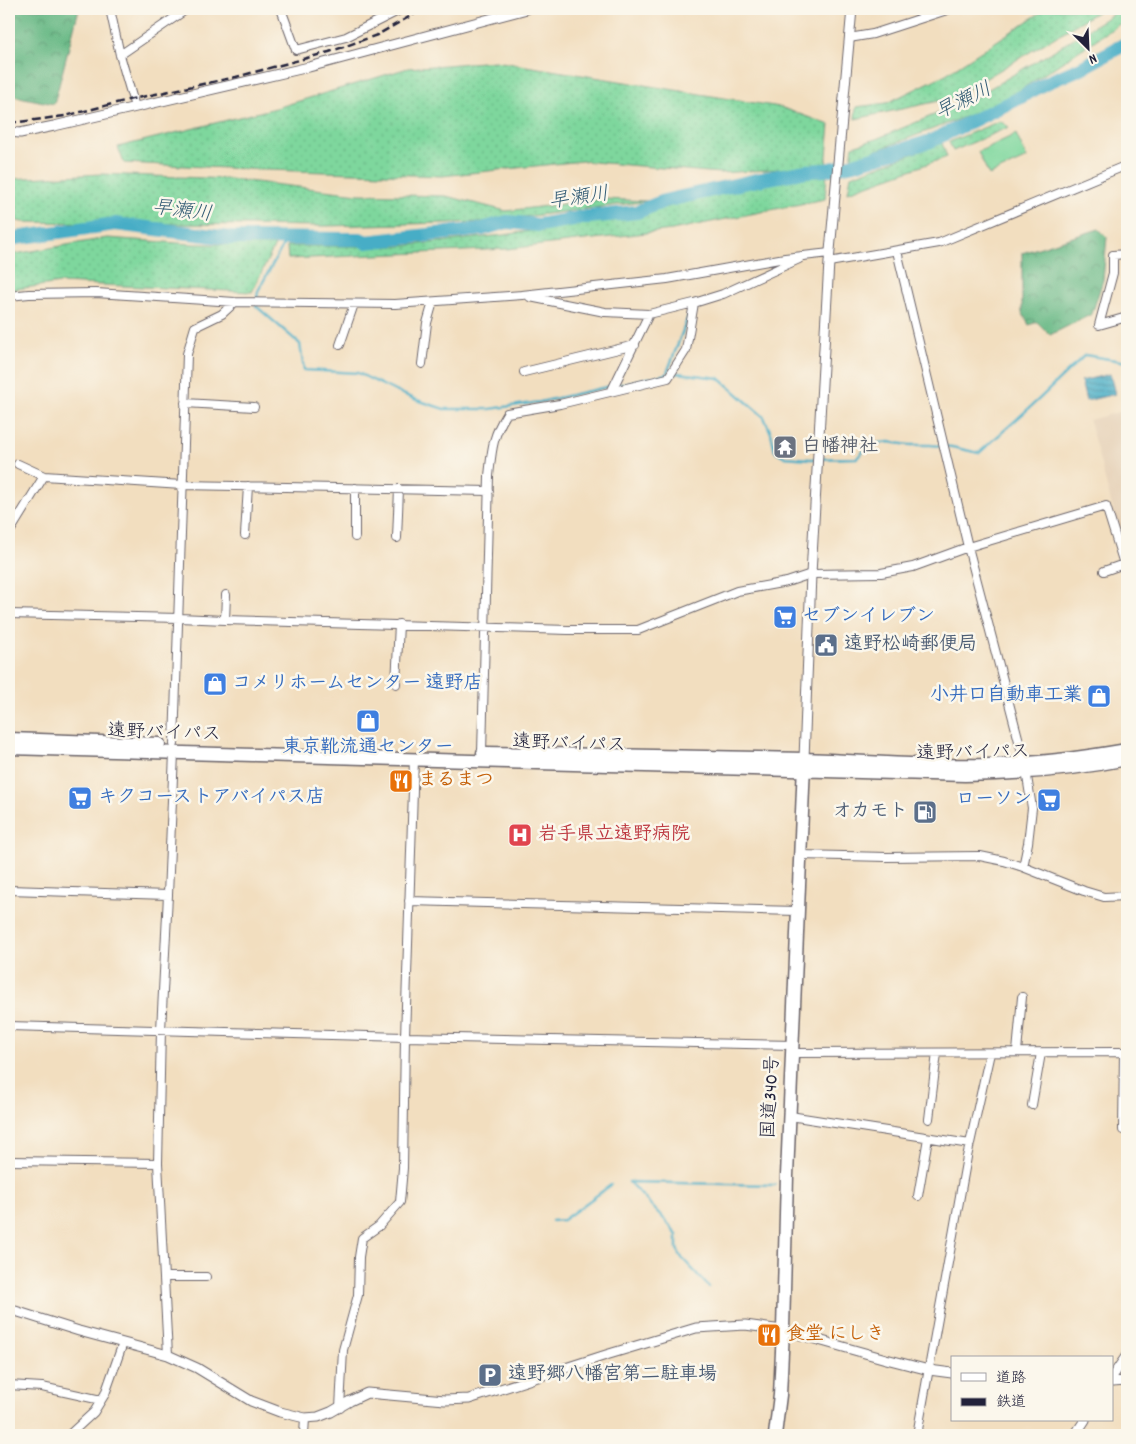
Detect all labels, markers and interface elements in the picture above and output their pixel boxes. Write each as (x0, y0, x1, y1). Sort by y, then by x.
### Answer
north arrow (1064, 22, 1114, 72)
text: N (1085, 48, 1100, 69)
water label: 早瀬川 (931, 76, 997, 128)
water label: 早瀬川 (547, 181, 611, 217)
water label: 早瀬川 (151, 194, 213, 230)
temple icon: 白幡神社 (772, 434, 798, 460)
place label: 白幡神社 (802, 434, 878, 461)
supermarket icon: セブンイレブン (772, 604, 798, 630)
place label: セブンイレブン (802, 604, 935, 631)
public building icon: 遠野松崎郵便局 (813, 632, 839, 658)
place label: 遠野松崎郵便局 (844, 632, 977, 659)
shop icon: コメリホームセンター 遠野店 (202, 671, 228, 697)
place label: コメリホームセンター 遠野店 (232, 671, 483, 698)
place label: 小井口自動車工業 (930, 683, 1082, 710)
shop icon: 小井口自動車工業 (1086, 683, 1112, 709)
shop icon: 東京靴流通センター (355, 708, 381, 734)
street label: 遠野バイパス (107, 719, 221, 749)
street label: 遠野バイパス (512, 730, 626, 760)
place label: 東京靴流通センター (282, 735, 454, 762)
street label: 遠野バイパス (916, 740, 1030, 768)
restaurant icon: まるまつ (388, 768, 414, 794)
place label: まるまつ (418, 768, 494, 795)
supermarket icon: キクコーストアバイパス店 (67, 785, 93, 811)
place label: キクコーストアバイパス店 (98, 785, 325, 812)
place label: ローソン (956, 787, 1032, 814)
supermarket icon: ローソン (1036, 787, 1062, 813)
place label: オカモト (832, 799, 908, 826)
fuel station icon: オカモト (912, 799, 938, 825)
hospital icon: 岩手県立遠野病院 (507, 822, 533, 848)
place label: 岩手県立遠野病院 (538, 822, 690, 849)
street label: 国道340号 (756, 1055, 788, 1139)
restaurant icon: 食堂 にしき (756, 1322, 782, 1348)
place label: 食堂 にしき (786, 1322, 885, 1349)
legend (951, 1356, 1114, 1422)
parking icon: 遠野郷八幡宮第二駐車場 (477, 1362, 503, 1388)
place label: 遠野郷八幡宮第二駐車場 (508, 1362, 717, 1389)
text: 道路 (996, 1368, 1026, 1390)
text: 鉄道 (996, 1392, 1026, 1414)

